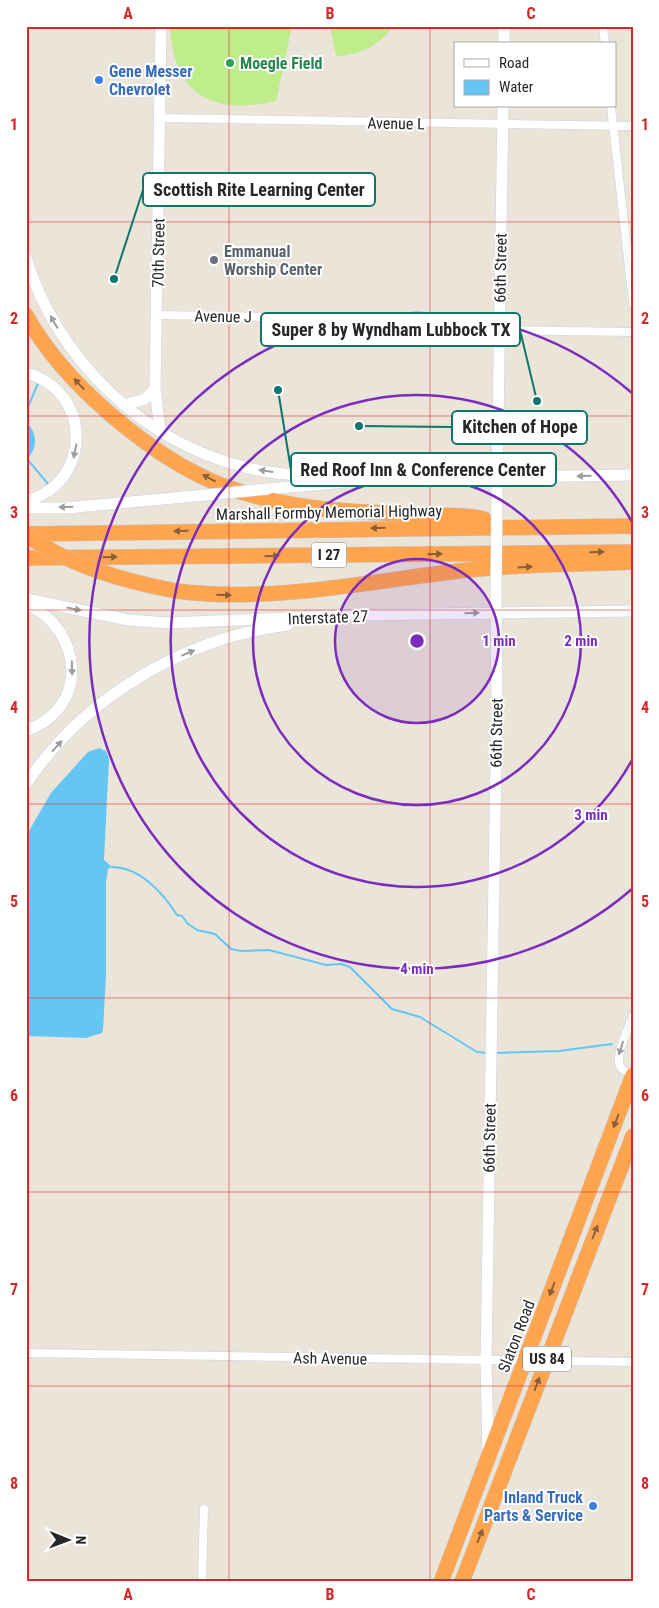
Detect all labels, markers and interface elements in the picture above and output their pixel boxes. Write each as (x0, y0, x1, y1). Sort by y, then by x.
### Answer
text: A (123, 4, 133, 23)
text: B (326, 4, 335, 23)
text: C (526, 4, 536, 23)
legend (454, 42, 616, 108)
place label: Moegle Field (240, 54, 323, 73)
text: Road (499, 54, 529, 72)
marker: Moegle Field (224, 57, 236, 69)
place label: Gene Messer Chevrolet (109, 62, 193, 99)
marker: Gene Messer Chevrolet (93, 74, 105, 86)
text: Water (499, 78, 534, 96)
street label: Avenue L (367, 114, 425, 134)
text: 1 (10, 115, 18, 134)
text: 1 (641, 115, 649, 134)
callout: Scottish Rite Learning Center (143, 173, 375, 206)
text: Scottish Rite Learning Center (153, 179, 365, 200)
street label: 70th Street (148, 218, 169, 288)
street label: 66th Street (490, 233, 511, 303)
place label: Emmanual Worship Center (224, 242, 322, 279)
marker: Emmanual Worship Center (208, 254, 220, 266)
street label: Avenue J (194, 306, 252, 326)
text: 2 (10, 309, 18, 328)
text: 2 (641, 309, 649, 328)
callout: Super 8 by Wyndham Lubbock TX (261, 313, 520, 346)
one-way arrow (50, 316, 59, 329)
text: Super 8 by Wyndham Lubbock TX (271, 319, 511, 340)
one-way arrow (73, 377, 84, 390)
callout: Kitchen of Hope (452, 411, 587, 444)
text: Kitchen of Hope (462, 416, 578, 437)
one-way arrow (71, 443, 79, 458)
callout: Red Roof Inn & Conference Center (291, 453, 556, 486)
text: Red Roof Inn & Conference Center (300, 459, 546, 480)
one-way arrow (258, 467, 274, 475)
one-way arrow (576, 472, 592, 480)
one-way arrow (202, 474, 217, 482)
street label: Marshall Formby Memorial Highway (216, 501, 442, 524)
text: 3 (10, 503, 18, 522)
text: 3 (641, 503, 649, 522)
one-way arrow (58, 504, 74, 512)
one-way arrow (370, 524, 386, 532)
one-way arrow (173, 528, 189, 536)
road number: I 27 (312, 542, 346, 568)
one-way arrow (590, 548, 606, 556)
one-way arrow (427, 550, 443, 558)
one-way arrow (265, 552, 281, 560)
one-way arrow (102, 553, 118, 561)
one-way arrow (517, 563, 533, 571)
one-way arrow (217, 591, 233, 599)
one-way arrow (67, 605, 83, 613)
street label: Interstate 27 (288, 607, 369, 628)
one-way arrow (464, 609, 480, 617)
centre of rings (408, 632, 426, 650)
text: 1 min (482, 632, 516, 650)
text: 2 min (564, 632, 598, 650)
one-way arrow (181, 649, 195, 657)
one-way arrow (68, 660, 76, 676)
text: 4 (10, 698, 18, 717)
street label: 66th Street (486, 698, 507, 768)
text: 4 (641, 698, 649, 717)
one-way arrow (51, 739, 62, 752)
text: 3 min (574, 806, 608, 824)
text: 5 (10, 892, 18, 911)
text: 5 (641, 892, 649, 911)
text: 4 min (400, 960, 434, 978)
one-way arrow (617, 1041, 625, 1056)
text: 6 (10, 1086, 18, 1105)
text: 6 (641, 1086, 649, 1105)
street label: 66th Street (479, 1103, 500, 1173)
one-way arrow (611, 1113, 619, 1128)
one-way arrow (591, 1224, 599, 1239)
text: 7 (10, 1280, 18, 1299)
text: 7 (641, 1280, 649, 1299)
one-way arrow (548, 1282, 556, 1297)
street label: Slaton Road (494, 1297, 539, 1375)
road number: US 84 (523, 1346, 571, 1372)
street label: Ash Avenue (293, 1348, 367, 1369)
one-way arrow (533, 1376, 541, 1391)
text: 8 (10, 1474, 18, 1493)
text: 8 (641, 1474, 649, 1493)
place label: Inland Truck Parts & Service (484, 1488, 583, 1525)
marker: Inland Truck Parts & Service (587, 1500, 599, 1512)
north arrow (42, 1516, 92, 1566)
one-way arrow (476, 1528, 484, 1543)
text: N (73, 1536, 89, 1545)
text: A (123, 1585, 133, 1604)
text: B (326, 1585, 335, 1604)
text: C (526, 1585, 536, 1604)

